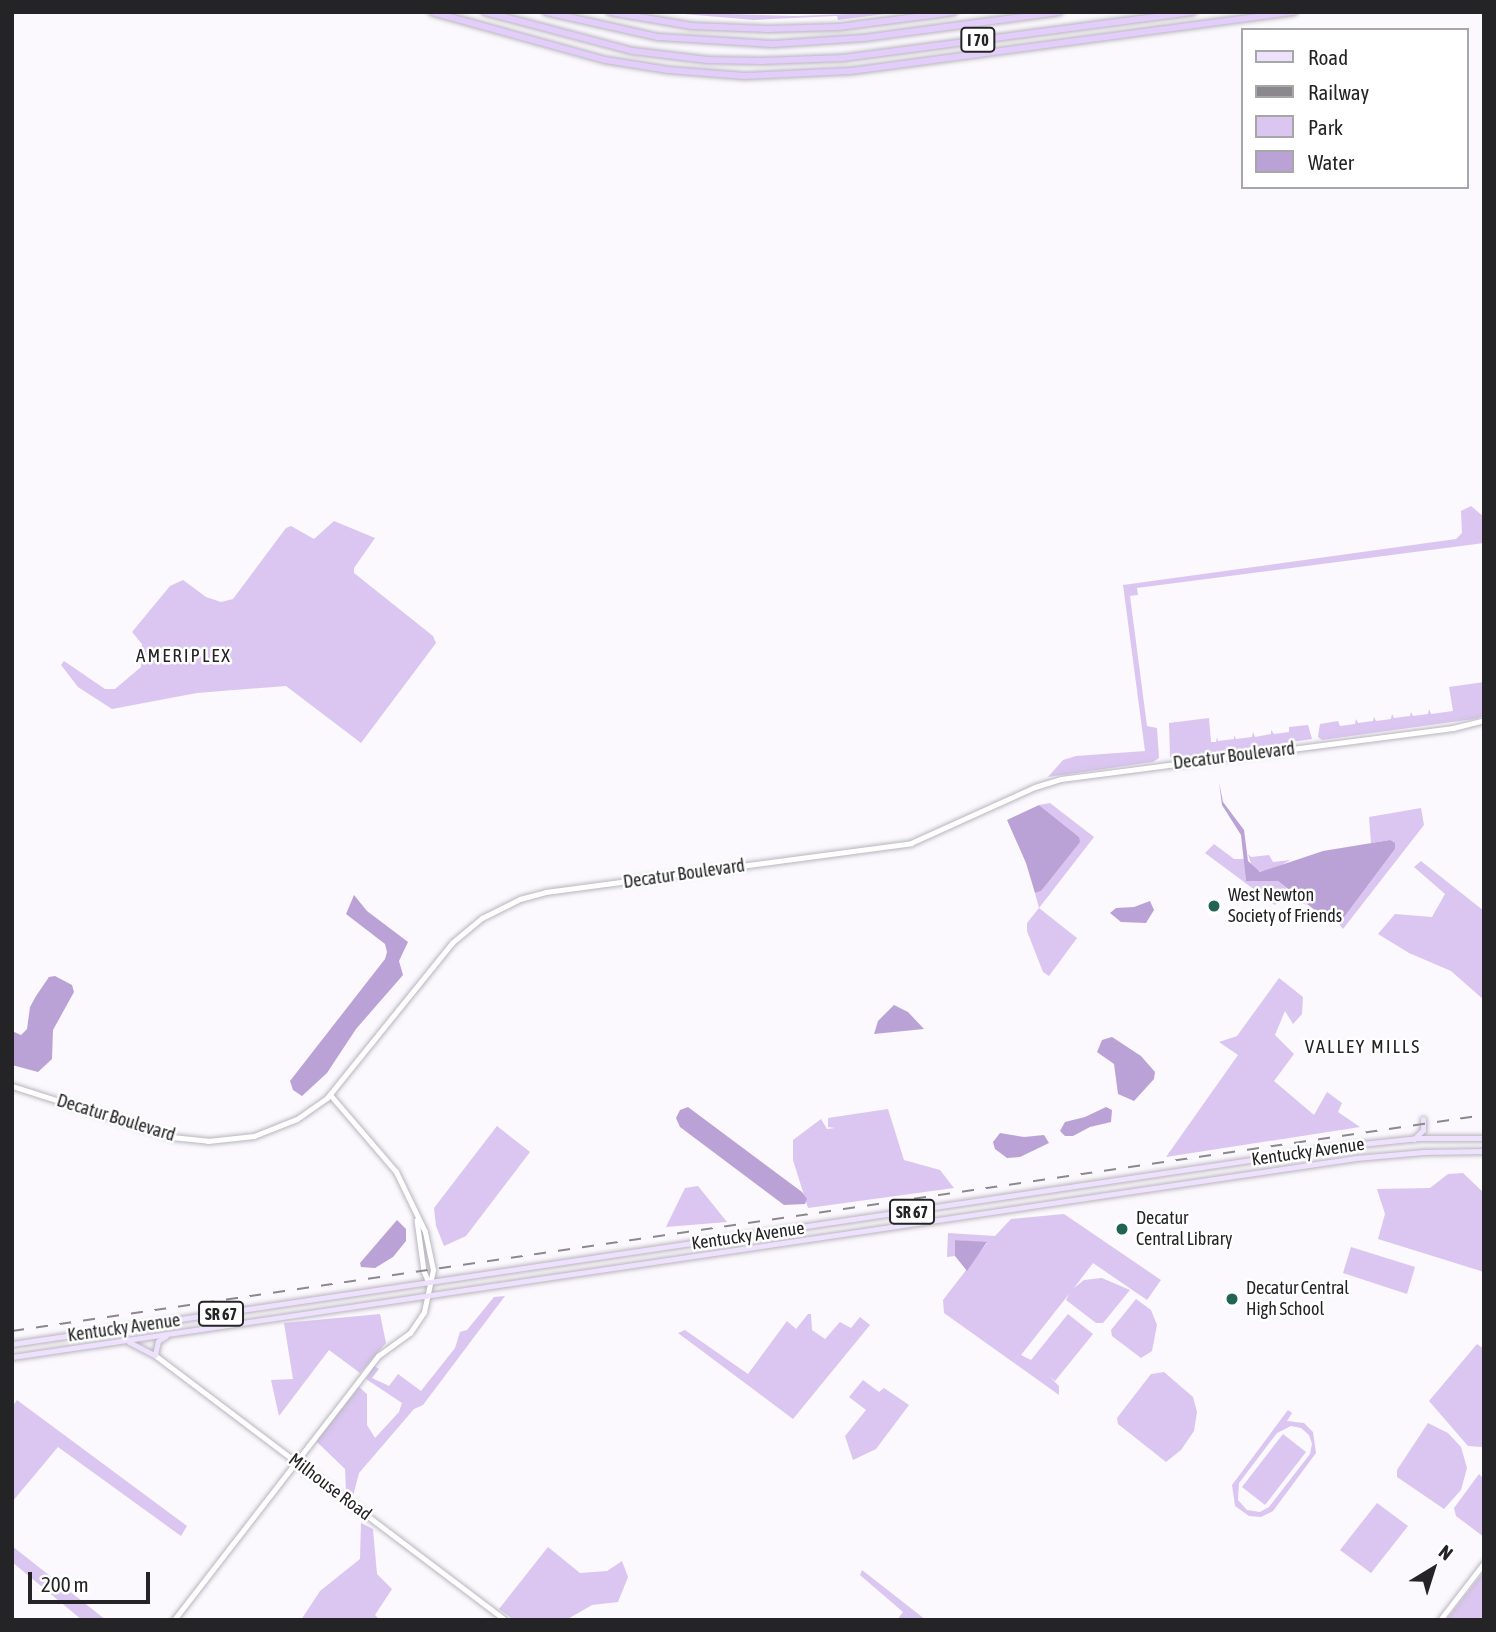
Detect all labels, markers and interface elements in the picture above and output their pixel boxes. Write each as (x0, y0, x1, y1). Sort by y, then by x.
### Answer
road number: I 70 (959, 28, 997, 52)
legend (1240, 28, 1468, 189)
text: Road (1308, 45, 1348, 69)
text: Railway (1308, 80, 1369, 104)
text: Park (1308, 115, 1343, 139)
text: Water (1308, 150, 1354, 174)
district label: AMERIPLEX (137, 645, 231, 667)
street label: Decatur Boulevard (1172, 738, 1296, 774)
street label: Decatur Boulevard (622, 855, 746, 893)
place label: West Newton Society of Friends (1228, 885, 1342, 928)
marker: West Newton Society of Friends (1206, 898, 1222, 914)
district label: VALLEY MILLS (1306, 1036, 1420, 1058)
street label: Decatur Boulevard (54, 1090, 178, 1146)
street label: Kentucky Avenue (1250, 1133, 1366, 1171)
road number: SR 67 (888, 1200, 936, 1224)
place label: Decatur Central Library (1136, 1208, 1232, 1250)
street label: Kentucky Avenue (690, 1217, 806, 1255)
marker: Decatur Central Library (1114, 1221, 1130, 1237)
place label: Decatur Central High School (1246, 1278, 1349, 1320)
marker: Decatur Central High School (1224, 1291, 1240, 1307)
road number: SR 67 (196, 1302, 246, 1326)
street label: Kentucky Avenue (66, 1309, 182, 1347)
street label: Milhouse Road (284, 1449, 376, 1525)
north arrow (1398, 1534, 1468, 1604)
text: N (1435, 1540, 1457, 1565)
scale bar (32, 1558, 154, 1602)
text: 200 m (41, 1572, 89, 1596)

